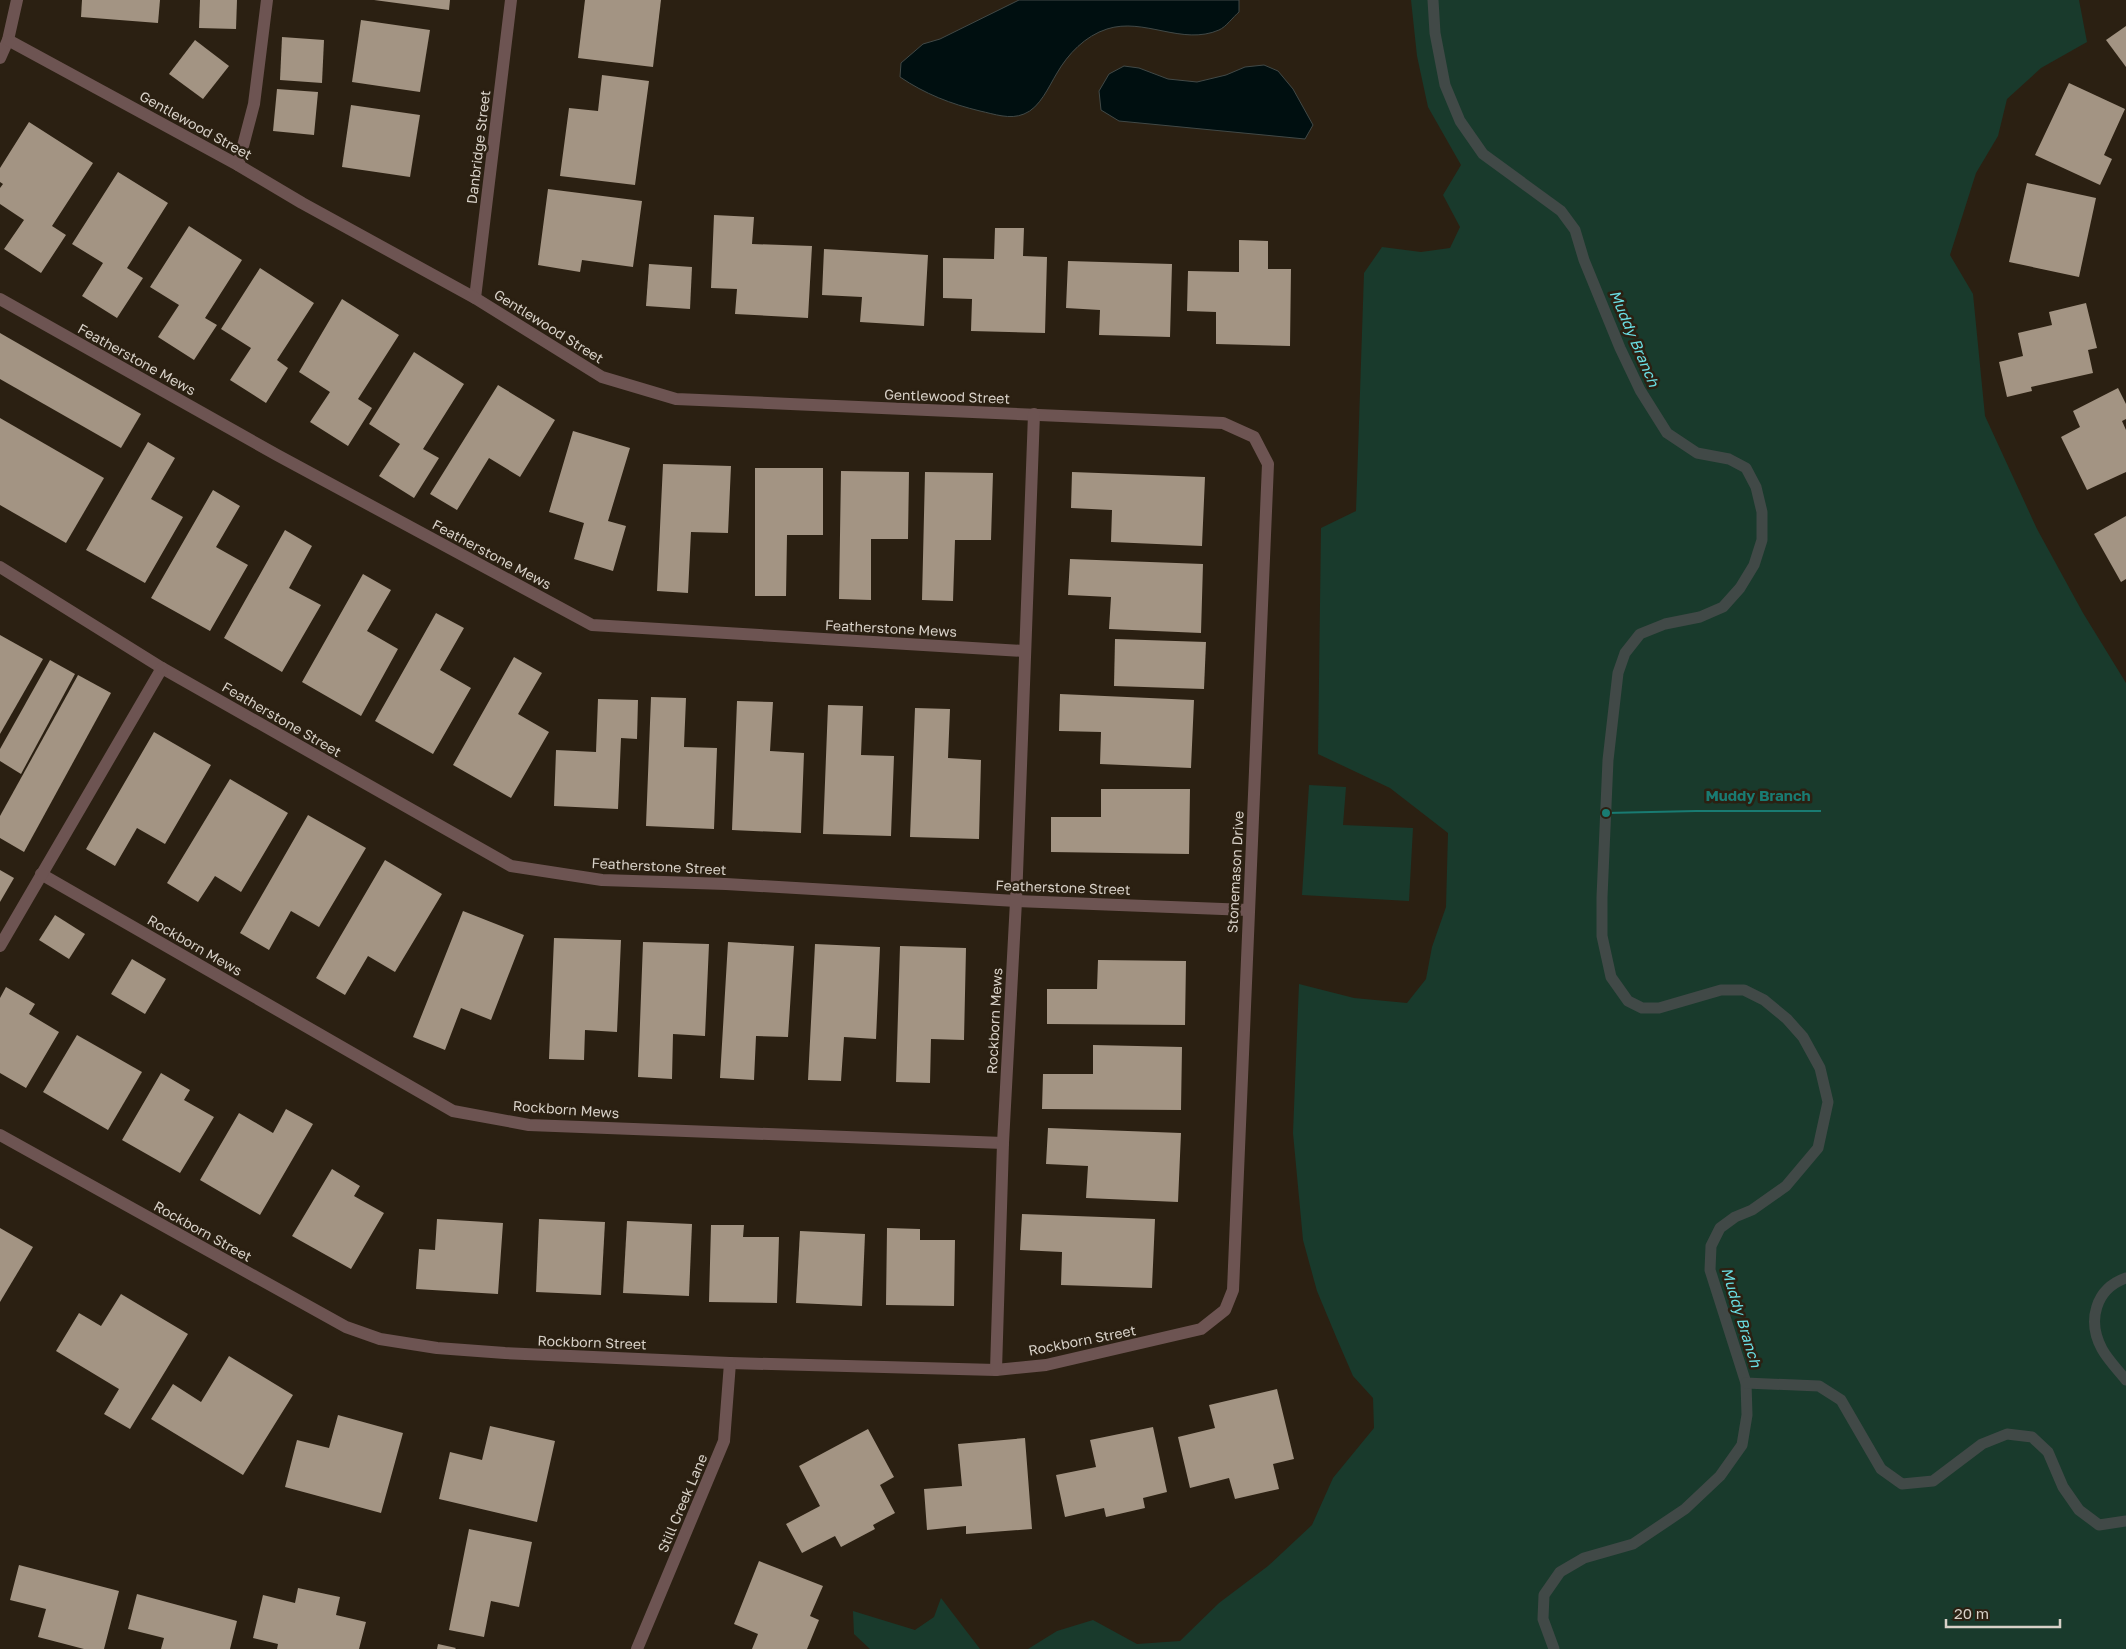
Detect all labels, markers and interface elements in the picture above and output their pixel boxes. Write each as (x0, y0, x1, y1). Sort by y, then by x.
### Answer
street label: Gentlewood Street (137, 87, 255, 163)
street label: Danbridge Street (463, 89, 493, 205)
street label: Gentlewood Street (491, 285, 607, 367)
water label: Muddy Branch (1606, 287, 1664, 390)
street label: Featherstone Mews (75, 319, 199, 399)
street label: Gentlewood Street (884, 385, 1010, 407)
street label: Featherstone Mews (430, 515, 554, 593)
street label: Featherstone Mews (824, 616, 958, 640)
street label: Featherstone Street (219, 678, 345, 760)
callout: Muddy Branch (1696, 781, 1821, 811)
text: Muddy Branch (1705, 786, 1811, 804)
street label: Stonemason Drive (1223, 810, 1247, 934)
street label: Featherstone Street (591, 854, 727, 878)
street label: Featherstone Street (995, 876, 1131, 898)
street label: Rockborn Mews (145, 911, 245, 979)
street label: Rockborn Mews (983, 967, 1005, 1075)
street label: Rockborn Mews (512, 1097, 620, 1121)
street label: Rockborn Street (151, 1197, 255, 1265)
water label: Muddy Branch (1717, 1265, 1766, 1370)
street label: Rockborn Street (1027, 1321, 1137, 1359)
street label: Rockborn Street (537, 1332, 647, 1352)
street label: Still Creek Lane (654, 1451, 710, 1555)
scale bar (1946, 1596, 2060, 1628)
text: 20 m (1954, 1604, 1989, 1622)

